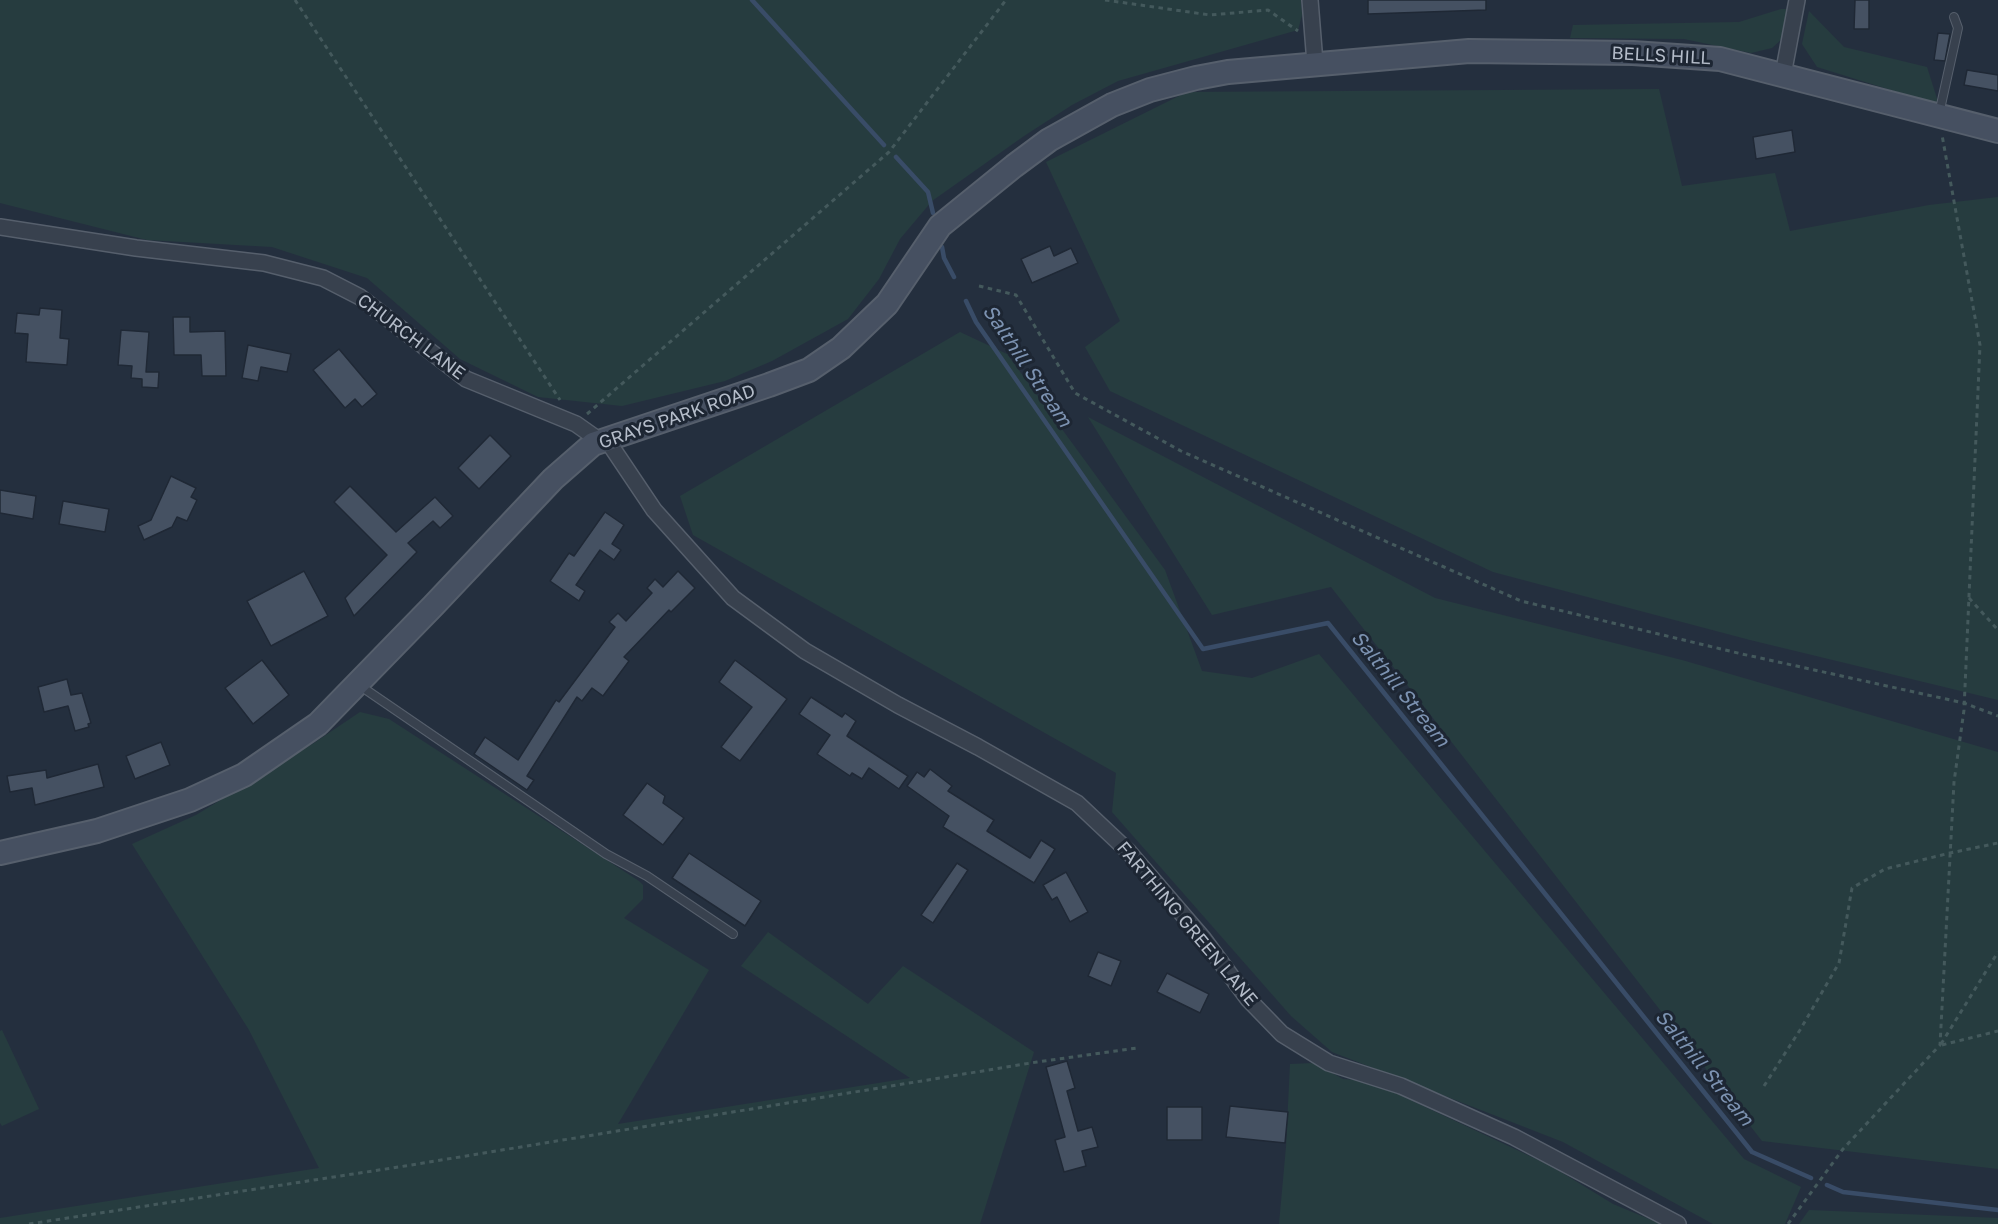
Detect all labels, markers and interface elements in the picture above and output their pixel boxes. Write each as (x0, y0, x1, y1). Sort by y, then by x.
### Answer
street label: BELLS HILL (1611, 43, 1711, 69)
street label: CHURCH LANE (353, 289, 469, 385)
water label: Salthill Stream (977, 300, 1077, 432)
street label: GRAYS PARK ROAD (596, 380, 758, 454)
water label: Salthill Stream (1346, 626, 1454, 752)
street label: FARTHING GREEN LANE (1112, 838, 1262, 1010)
water label: Salthill Stream (1650, 1005, 1758, 1131)

